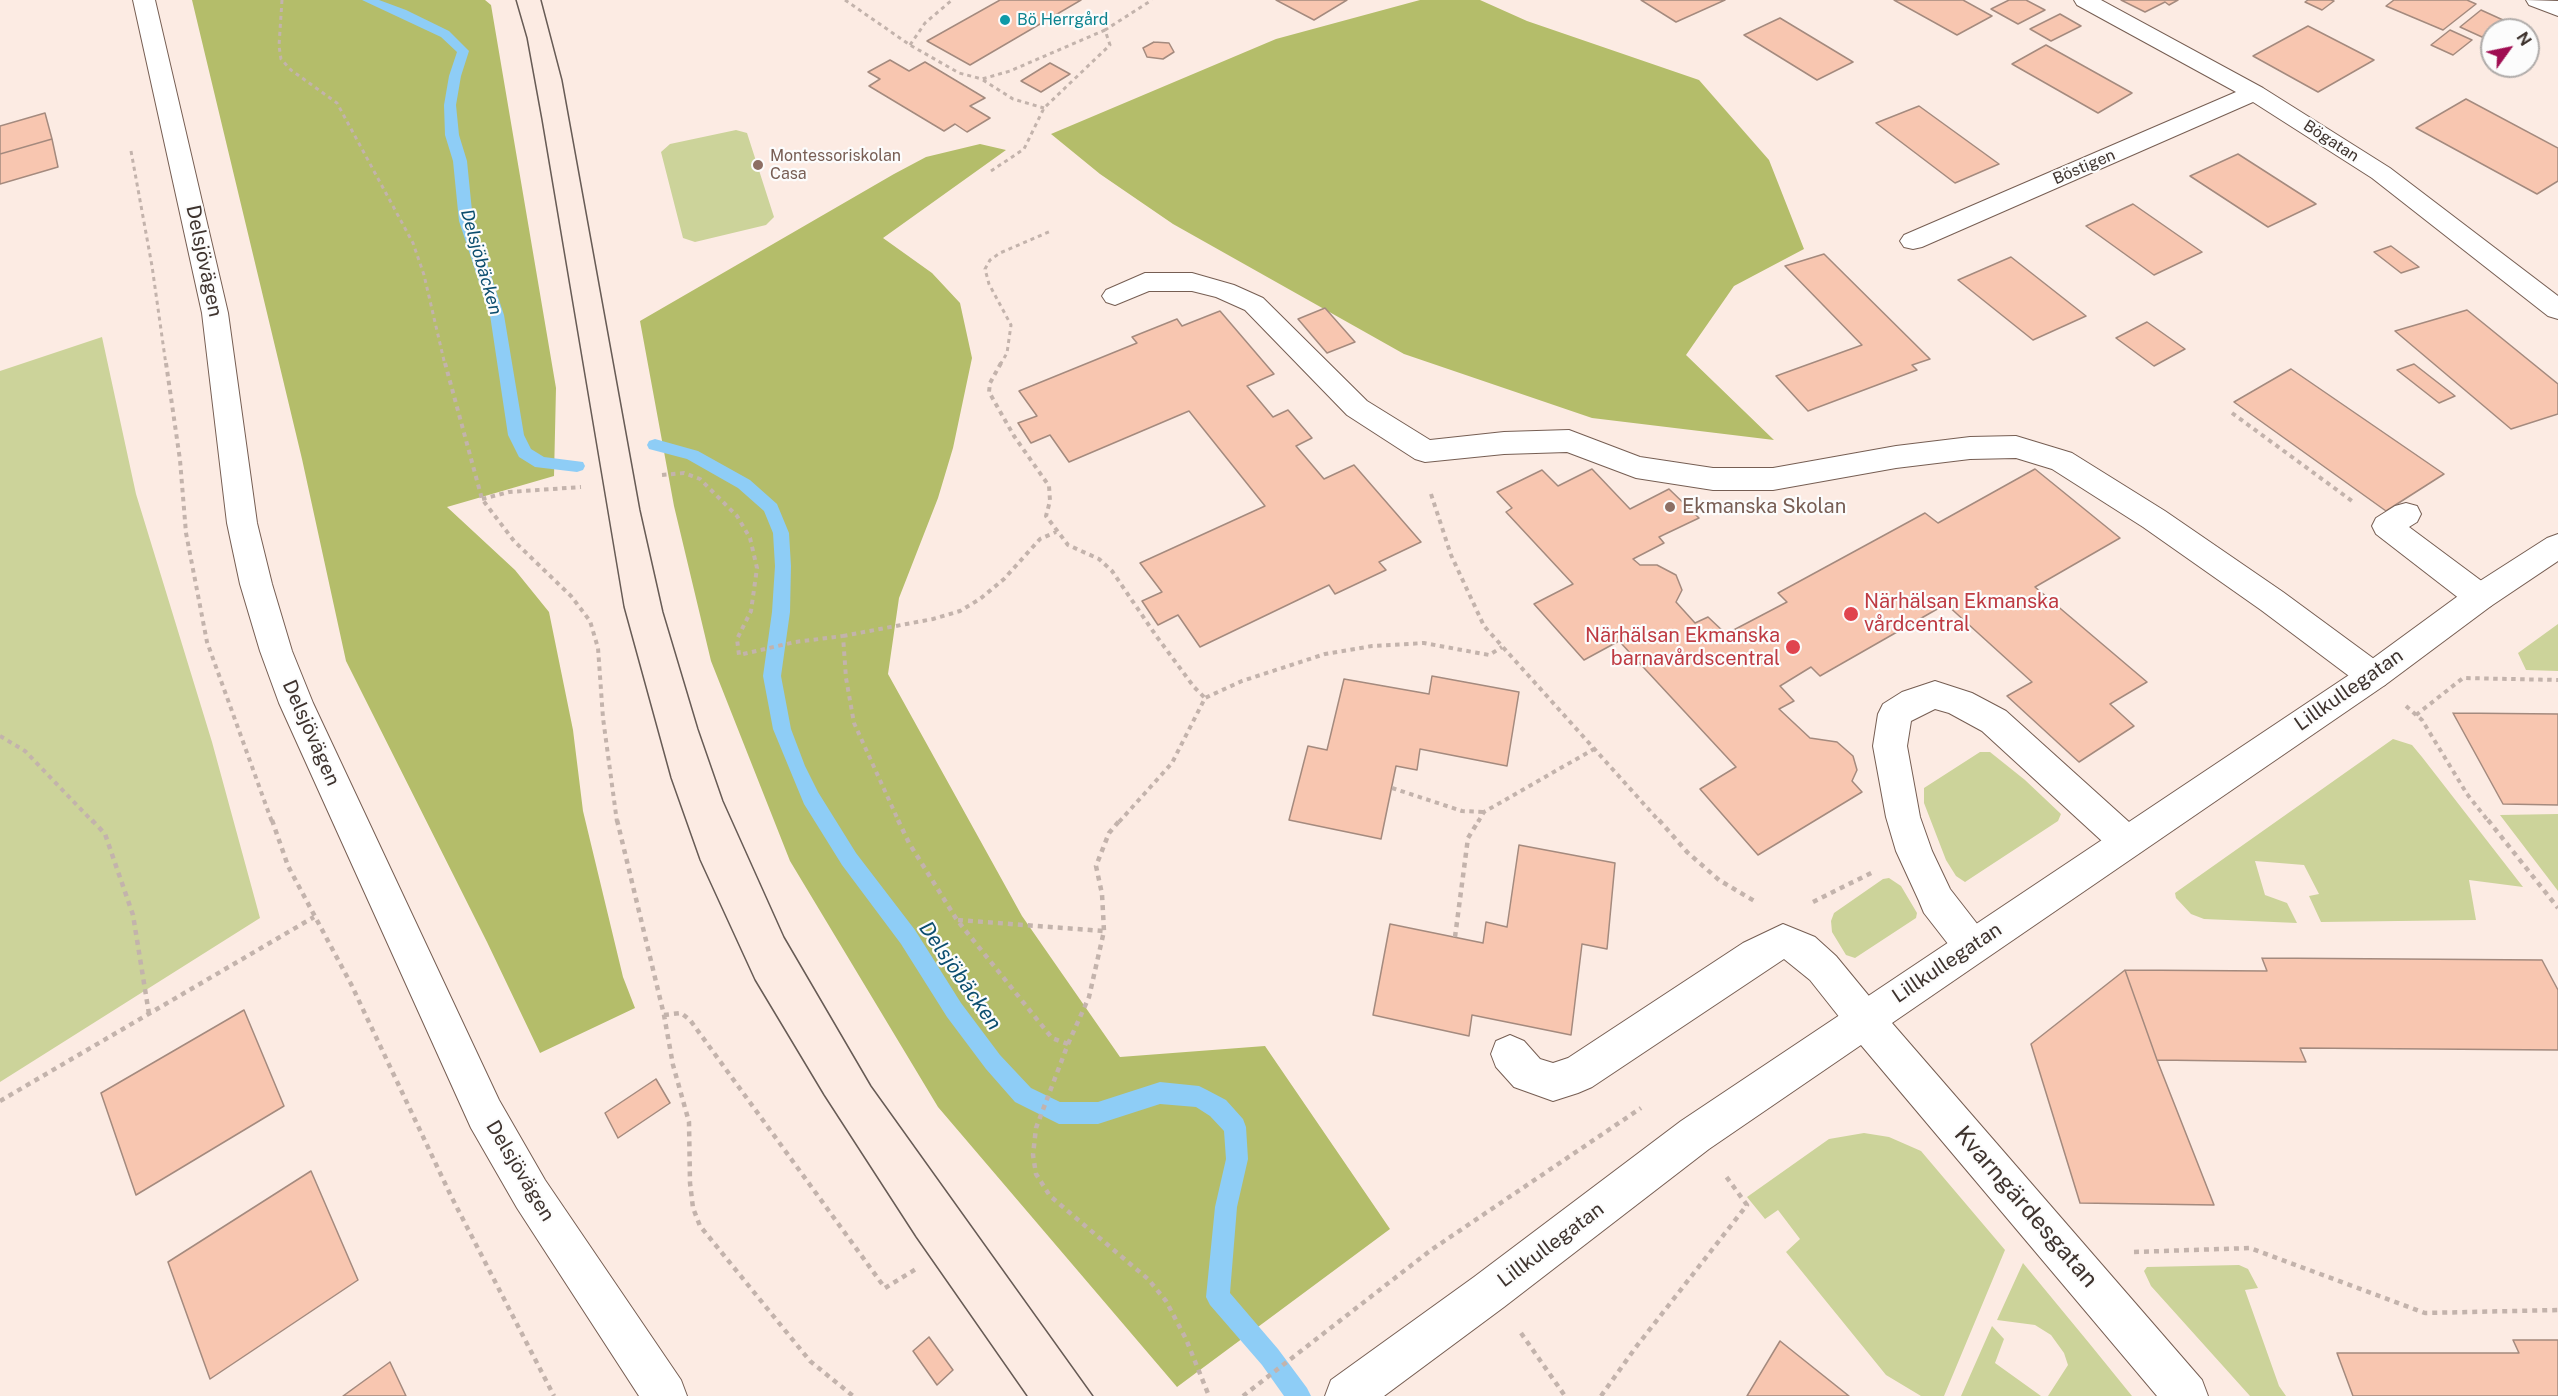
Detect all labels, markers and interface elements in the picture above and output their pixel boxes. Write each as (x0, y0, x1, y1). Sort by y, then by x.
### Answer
place label: Bö Herrgård (1017, 10, 1108, 30)
marker: Bö Herrgård (998, 13, 1012, 27)
north arrow (2480, 18, 2540, 78)
text: N (2512, 29, 2535, 49)
street label: Bögatan (2300, 116, 2362, 166)
street label: Böstigen (2050, 145, 2118, 189)
place label: Montessoriskolan Casa (770, 146, 901, 184)
marker: Montessoriskolan Casa (751, 158, 765, 172)
street label: Delsjövägen (180, 203, 228, 319)
water label: Delsjöbäcken (456, 207, 506, 317)
place label: Ekmanska Skolan (1682, 495, 1846, 519)
marker: Ekmanska Skolan (1663, 500, 1677, 514)
place label: Närhälsan Ekmanska vårdcentral (1864, 590, 2059, 637)
marker: Närhälsan Ekmanska vårdcentral (1842, 605, 1860, 623)
place label: Närhälsan Ekmanska barnavårdscentral (1585, 624, 1780, 671)
marker: Närhälsan Ekmanska barnavårdscentral (1784, 638, 1802, 656)
street label: Lillkullegatan (2290, 644, 2408, 736)
street label: Delsjövägen (277, 676, 345, 790)
water label: Delsjöbäcken (913, 917, 1007, 1035)
street label: Lillkullegatan (1888, 918, 2006, 1008)
street label: Delsjövägen (481, 1116, 559, 1226)
street label: Kvarngärdesgatan (1948, 1120, 2104, 1294)
street label: Lillkullegatan (1493, 1197, 1609, 1293)

